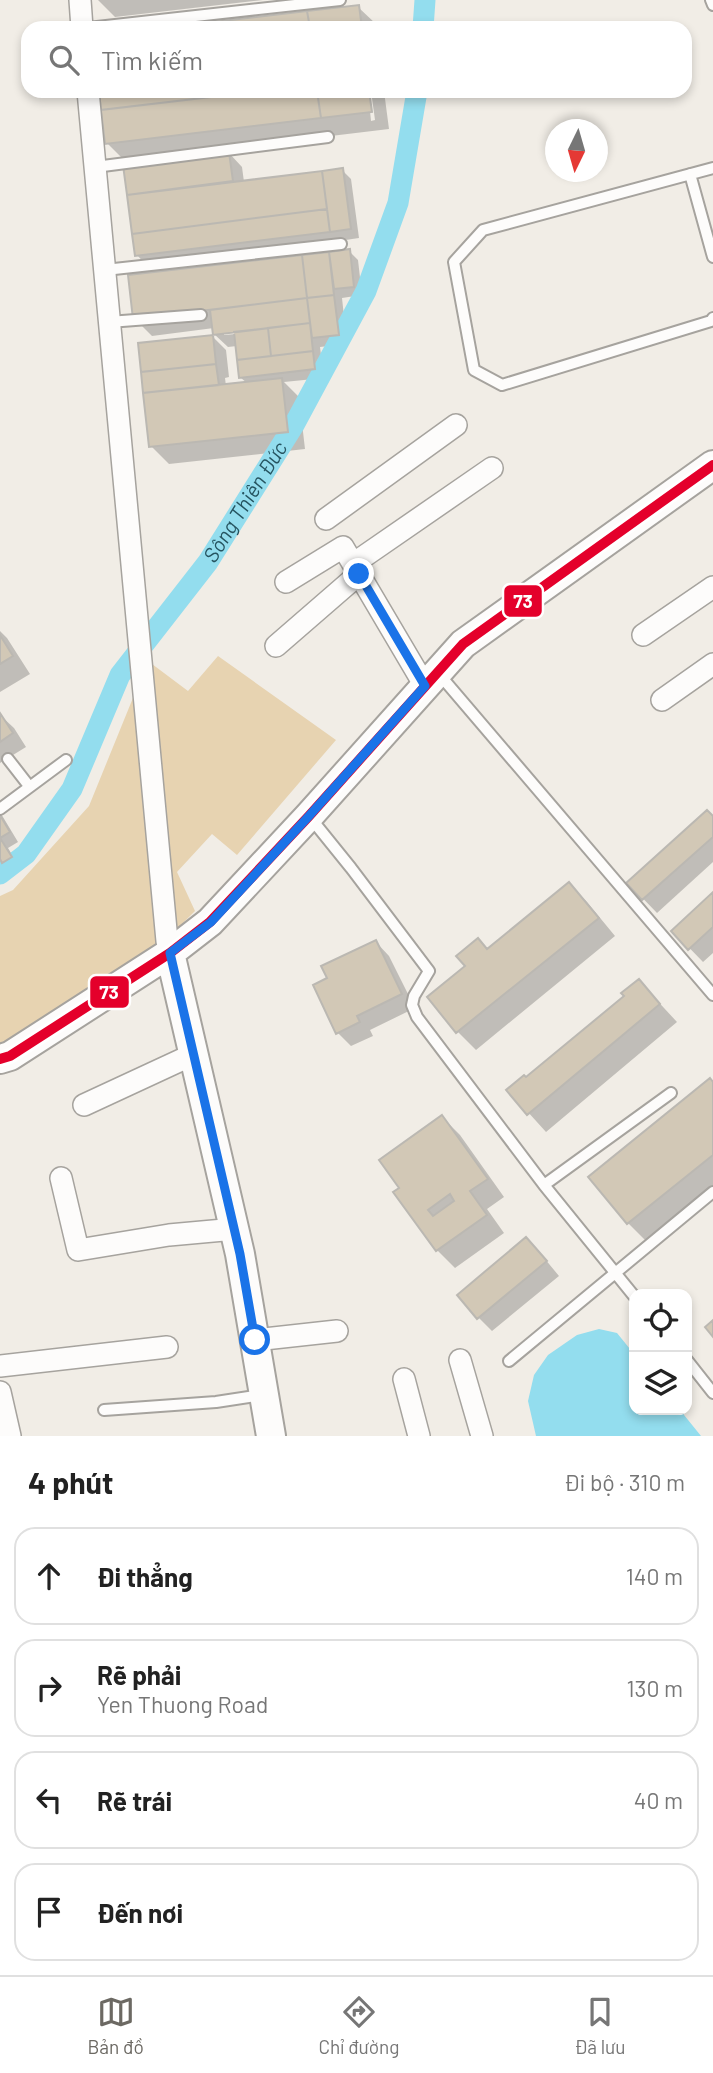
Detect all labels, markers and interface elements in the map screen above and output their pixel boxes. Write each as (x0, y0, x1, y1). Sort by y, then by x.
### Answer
search box (21, 21, 692, 98)
icon: search (45, 41, 83, 79)
text: Tìm kiếm (101, 44, 203, 75)
north arrow (545, 119, 608, 182)
water label: Sông Thiên Đức (197, 436, 292, 566)
route end (343, 558, 374, 589)
line badge: 73 (503, 584, 543, 618)
text: 73 (513, 589, 533, 612)
line badge: 73 (89, 975, 130, 1009)
text: 73 (99, 980, 119, 1003)
map controls (629, 1289, 692, 1415)
button: locate (629, 1289, 692, 1352)
route start (239, 1324, 270, 1355)
button: layers (629, 1352, 692, 1415)
text: 4 phút (28, 1464, 113, 1500)
text: Đi bộ · 310 m (564, 1468, 685, 1496)
icon: ahead (30, 1557, 68, 1595)
text: Đi thẳng (97, 1561, 193, 1592)
text: 140 m (626, 1562, 683, 1590)
text: Rẽ phải (97, 1659, 181, 1690)
icon: right (30, 1669, 68, 1707)
text: 130 m (626, 1674, 683, 1702)
text: Yen Thuong Road (97, 1690, 268, 1718)
icon: left (30, 1781, 68, 1819)
text: Rẽ trái (97, 1785, 172, 1816)
text: 40 m (634, 1786, 683, 1814)
icon: arrive (30, 1893, 68, 1931)
text: Đến nơi (97, 1897, 183, 1928)
tab: Bản đồ (87, 1993, 144, 2058)
tab: Chỉ đường (319, 1993, 399, 2058)
tab: Đã lưu (574, 1993, 625, 2058)

